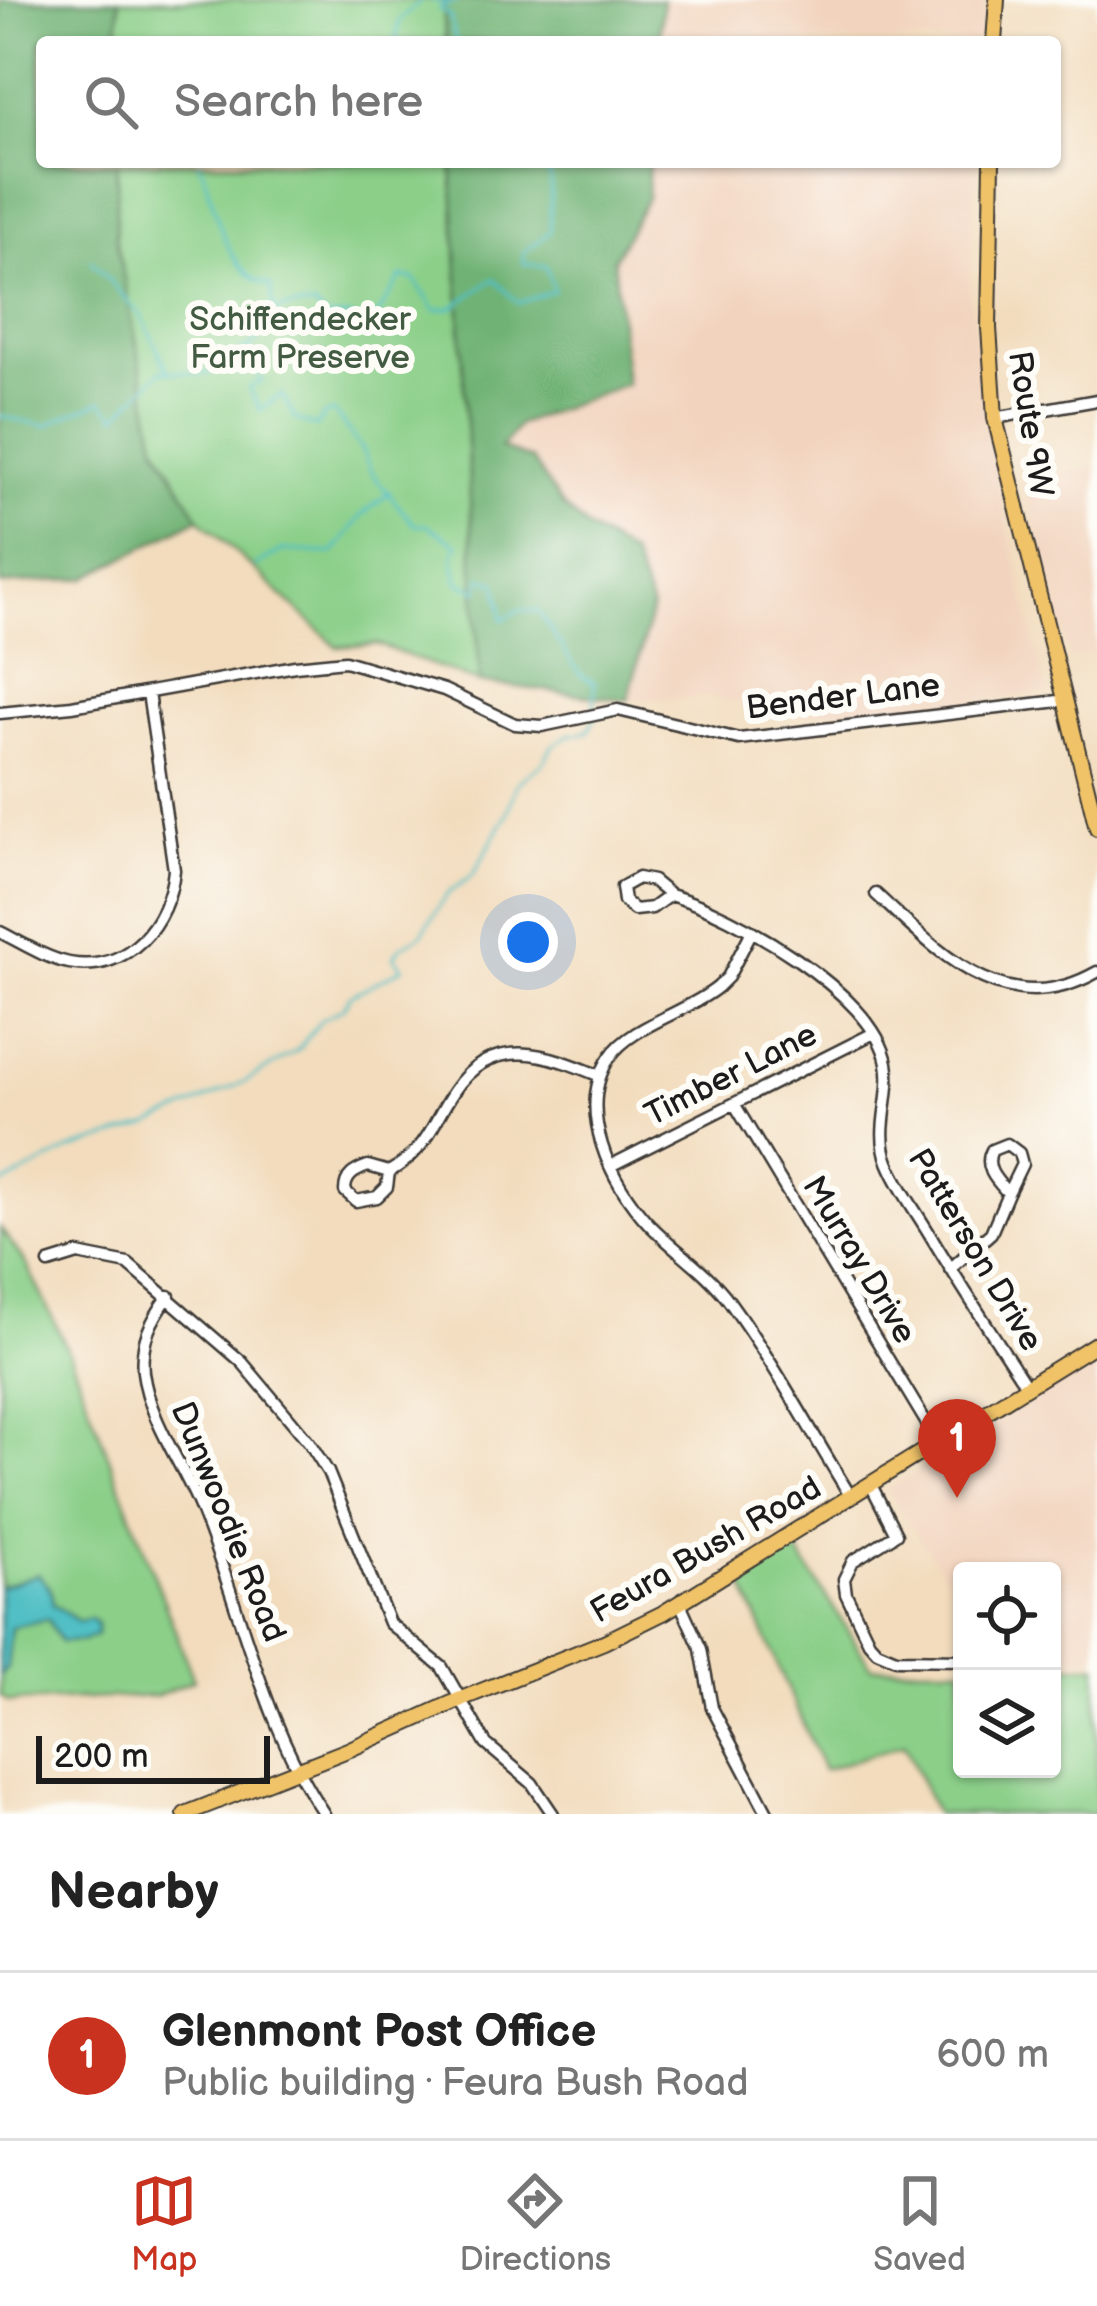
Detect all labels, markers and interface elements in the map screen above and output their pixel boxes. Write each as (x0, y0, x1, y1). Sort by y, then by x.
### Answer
search box (36, 36, 1061, 168)
icon: search (78, 69, 144, 135)
text: Search here (174, 75, 423, 130)
park label: Schiffendecker Farm Preserve (189, 300, 412, 378)
street label: Route 9W (999, 348, 1061, 500)
street label: Bender Lane (744, 665, 942, 729)
your location (498, 912, 558, 972)
street label: Timber Lane (638, 1015, 824, 1135)
street label: Patterson Drive (899, 1142, 1051, 1358)
street label: Murray Drive (793, 1169, 925, 1351)
street label: Dunwoodie Road (162, 1396, 294, 1648)
pin: 1 (918, 1399, 996, 1498)
street label: Feura Bush Road (584, 1468, 828, 1632)
map controls (953, 1562, 1061, 1778)
button: locate (953, 1562, 1061, 1670)
button: layers (953, 1670, 1061, 1778)
scale bar (36, 1730, 270, 1783)
text: 200 m (54, 1737, 148, 1777)
text: Nearby (48, 1862, 219, 1923)
text: Glenmont Post Office (162, 2005, 596, 2060)
text: 1 (79, 2032, 95, 2079)
text: 600 m (937, 2032, 1049, 2079)
text: Public building · Feura Bush Road (162, 2060, 749, 2107)
tab: Map (131, 2168, 197, 2280)
tab: Directions (460, 2168, 611, 2280)
tab: Saved (873, 2168, 966, 2280)

